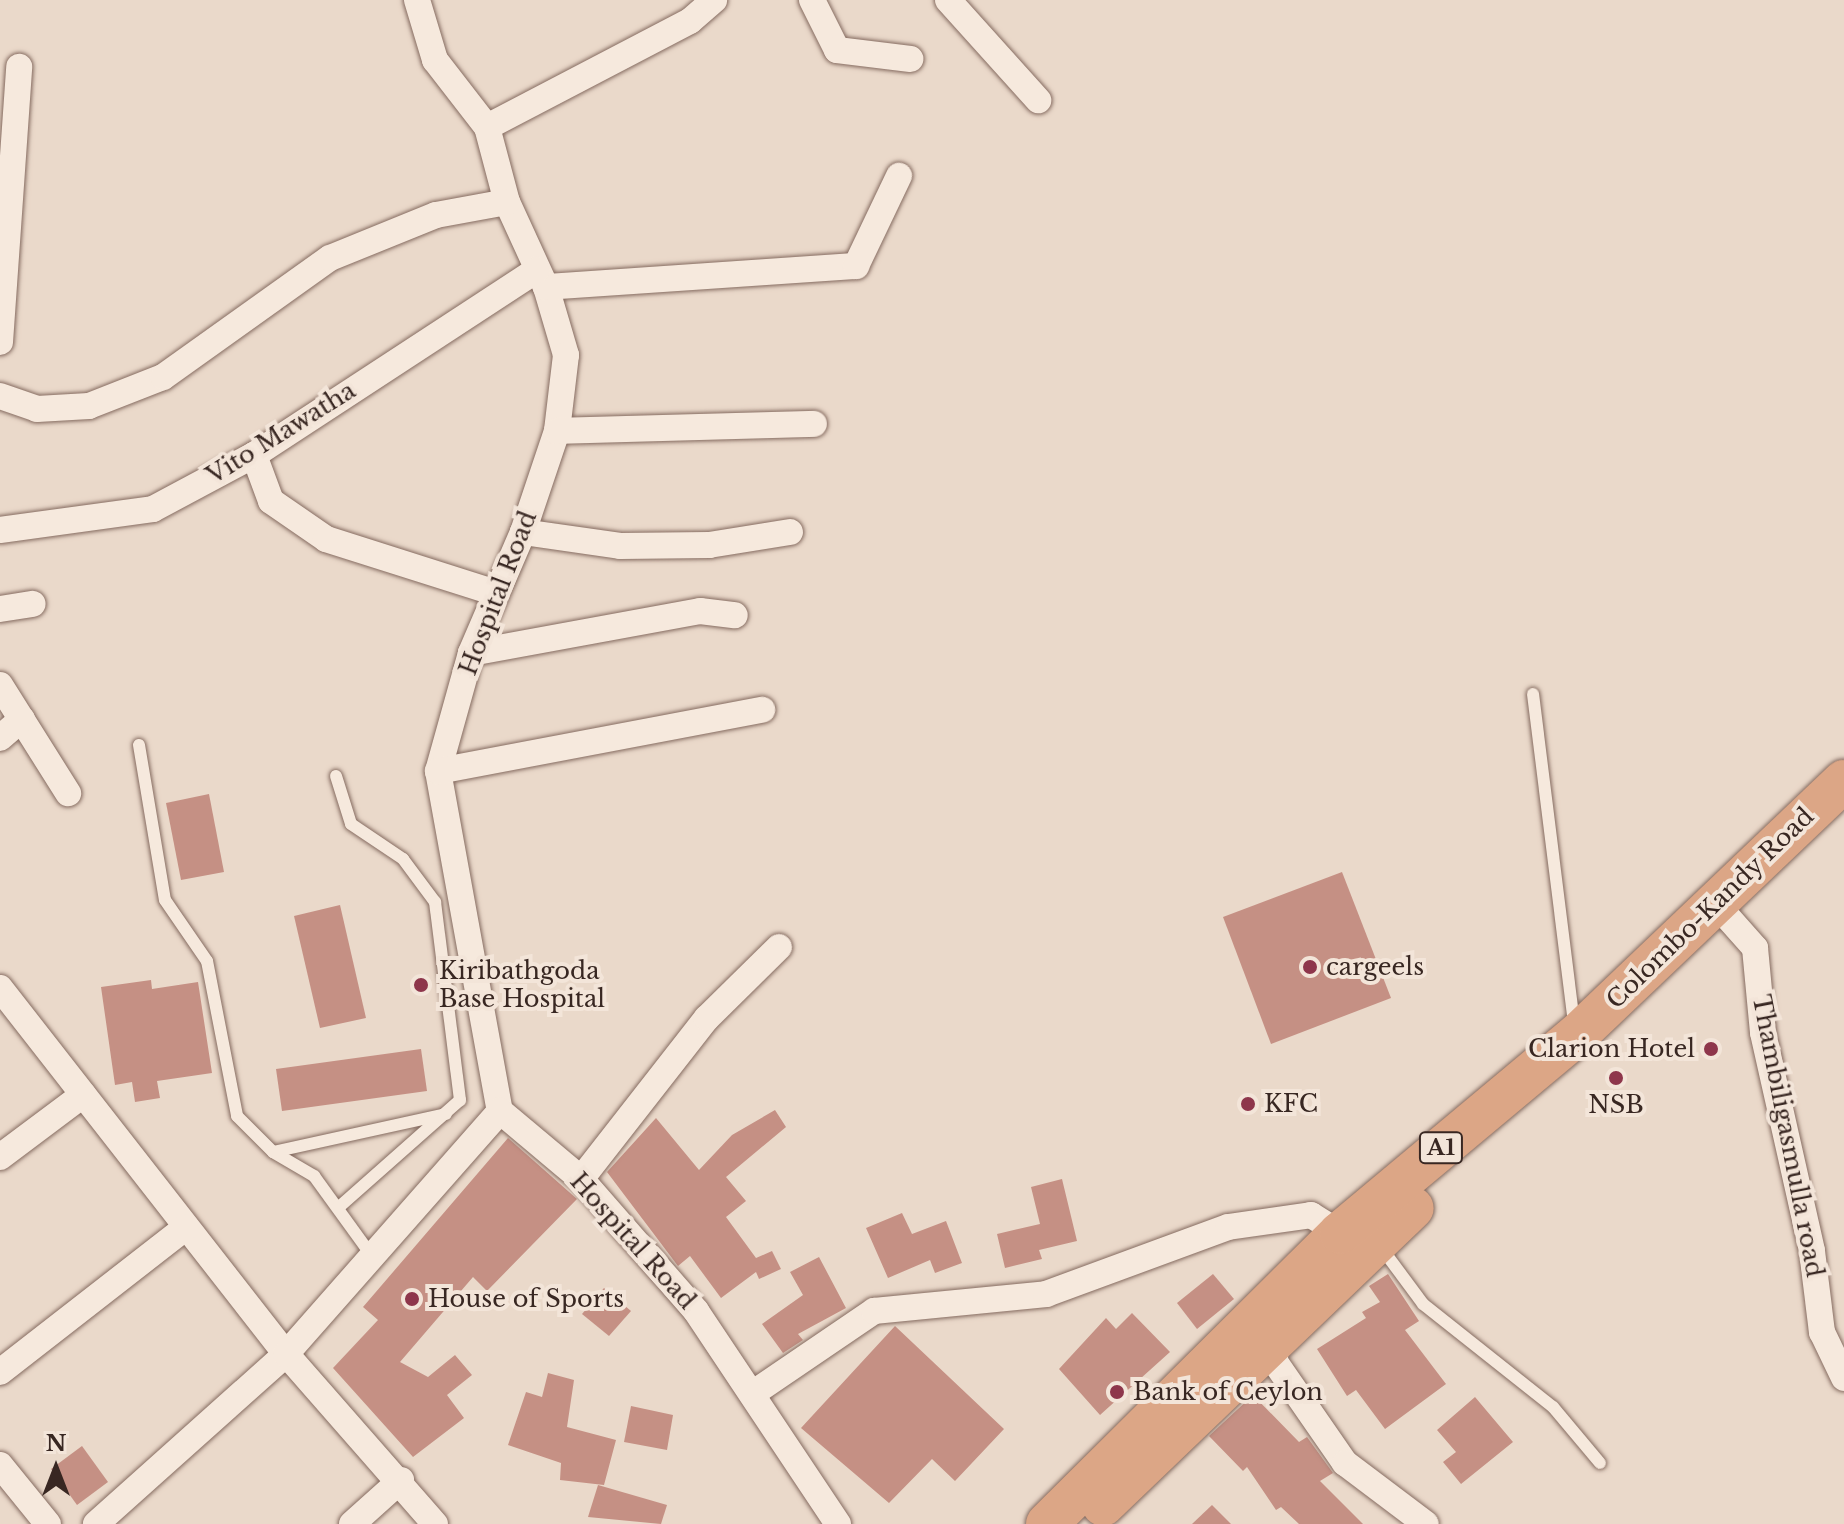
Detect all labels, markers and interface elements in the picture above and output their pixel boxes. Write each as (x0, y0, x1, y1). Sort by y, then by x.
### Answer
street label: Vito Mawatha (201, 376, 361, 490)
street label: Hospital Road (453, 507, 543, 679)
street label: Colombo-Kandy Road (1600, 801, 1820, 1015)
place label: cargeels (1326, 953, 1424, 981)
place label: Kiribathgoda Base Hospital (439, 957, 605, 1013)
marker: cargeels (1301, 958, 1319, 976)
marker: Kiribathgoda Base Hospital (410, 974, 432, 996)
street label: Thambiligasmulla road (1746, 992, 1830, 1280)
place label: Clarion Hotel (1528, 1035, 1695, 1063)
marker: Clarion Hotel (1702, 1040, 1720, 1058)
marker: NSB (1607, 1069, 1625, 1087)
place label: KFC (1264, 1090, 1318, 1118)
place label: NSB (1588, 1091, 1644, 1119)
marker: KFC (1239, 1095, 1257, 1113)
road number: A1 (1417, 1130, 1465, 1166)
street label: Hospital Road (564, 1167, 702, 1315)
place label: House of Sports (428, 1285, 624, 1313)
marker: House of Sports (403, 1290, 421, 1308)
place label: Bank of Ceylon (1133, 1378, 1323, 1406)
marker: Bank of Ceylon (1108, 1383, 1126, 1401)
north arrow (16, 1428, 96, 1508)
text: N (46, 1430, 66, 1457)

